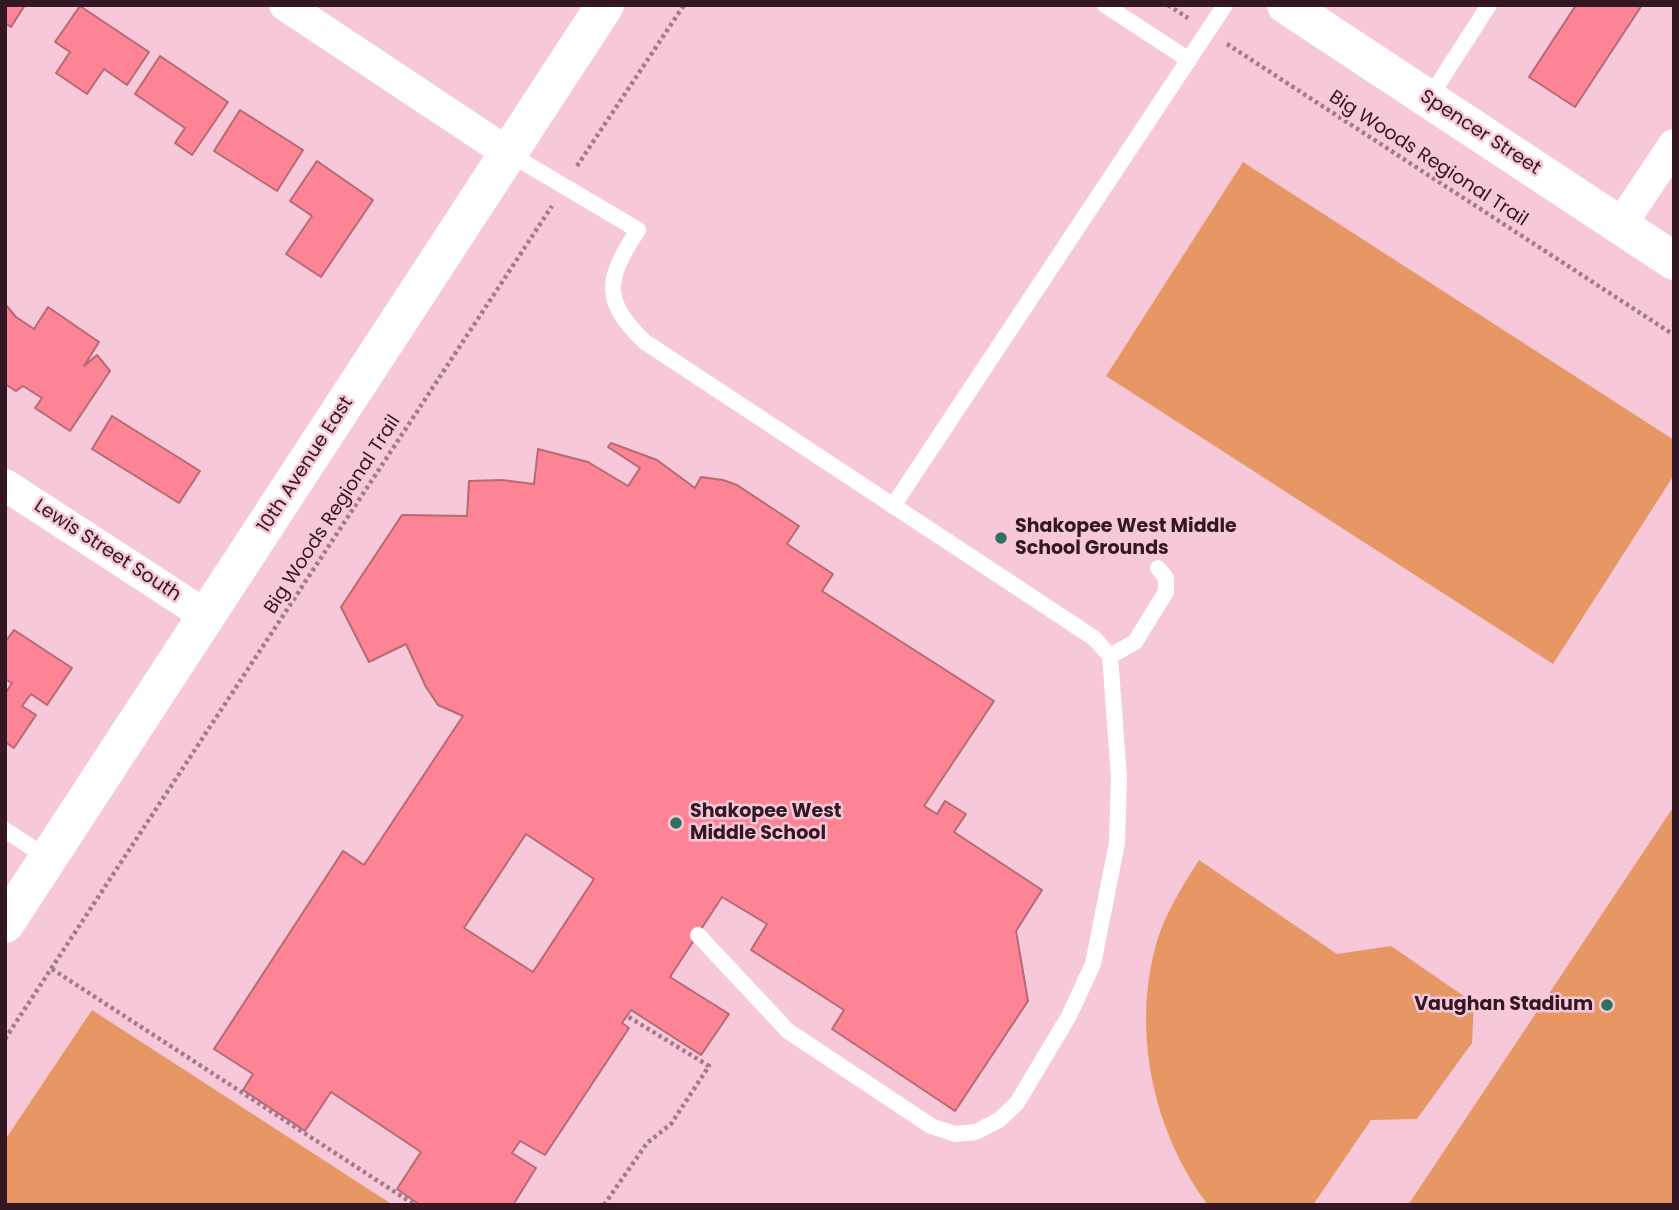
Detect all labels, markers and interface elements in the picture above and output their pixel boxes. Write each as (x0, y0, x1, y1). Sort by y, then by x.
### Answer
street label: Big Woods Regional Trail (1324, 86, 1532, 232)
street label: Spencer Street (1415, 86, 1545, 180)
street label: 10th Avenue East (253, 393, 359, 537)
street label: Big Woods Regional Trail (260, 411, 406, 619)
street label: Lewis Street South (29, 495, 185, 607)
place label: Shakopee West Middle School Grounds (1015, 516, 1237, 560)
marker: Shakopee West Middle School Grounds (993, 530, 1009, 546)
place label: Shakopee West Middle School (690, 801, 842, 845)
marker: Shakopee West Middle School (668, 815, 684, 831)
place label: Vaughan Stadium (1414, 994, 1593, 1016)
marker: Vaughan Stadium (1599, 997, 1615, 1013)

